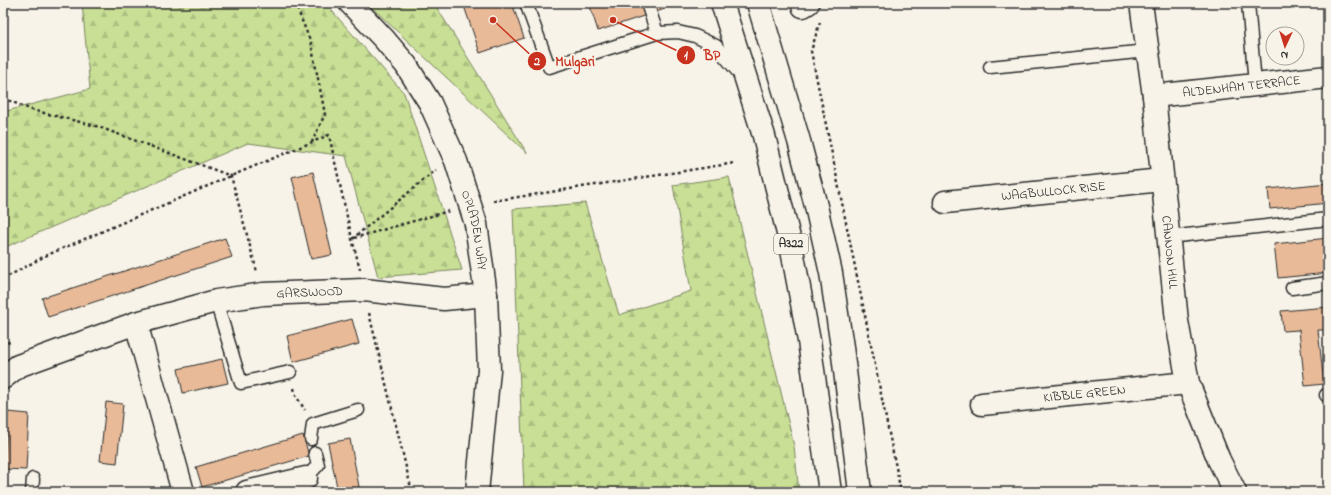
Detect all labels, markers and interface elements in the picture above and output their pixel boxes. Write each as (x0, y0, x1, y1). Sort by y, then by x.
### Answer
north arrow (1265, 26, 1305, 66)
callout: BP (676, 42, 729, 68)
text: BP (703, 46, 721, 67)
text: 1 (684, 47, 688, 65)
text: N (1280, 47, 1289, 63)
callout: Mulgari (527, 48, 602, 74)
text: Mulgari (555, 52, 595, 75)
text: 2 (533, 53, 540, 71)
street label: ALDENHAM TERRACE (1182, 71, 1302, 102)
street label: WAGBULLOCK RISE (1000, 176, 1107, 206)
street label: OPLADEN WAY (456, 188, 492, 272)
street label: CANNON HILL (1157, 215, 1183, 290)
road number: A322 (774, 234, 808, 254)
street label: GARSWOOD (276, 281, 343, 303)
street label: KIBBLE GREEN (1042, 380, 1127, 407)

